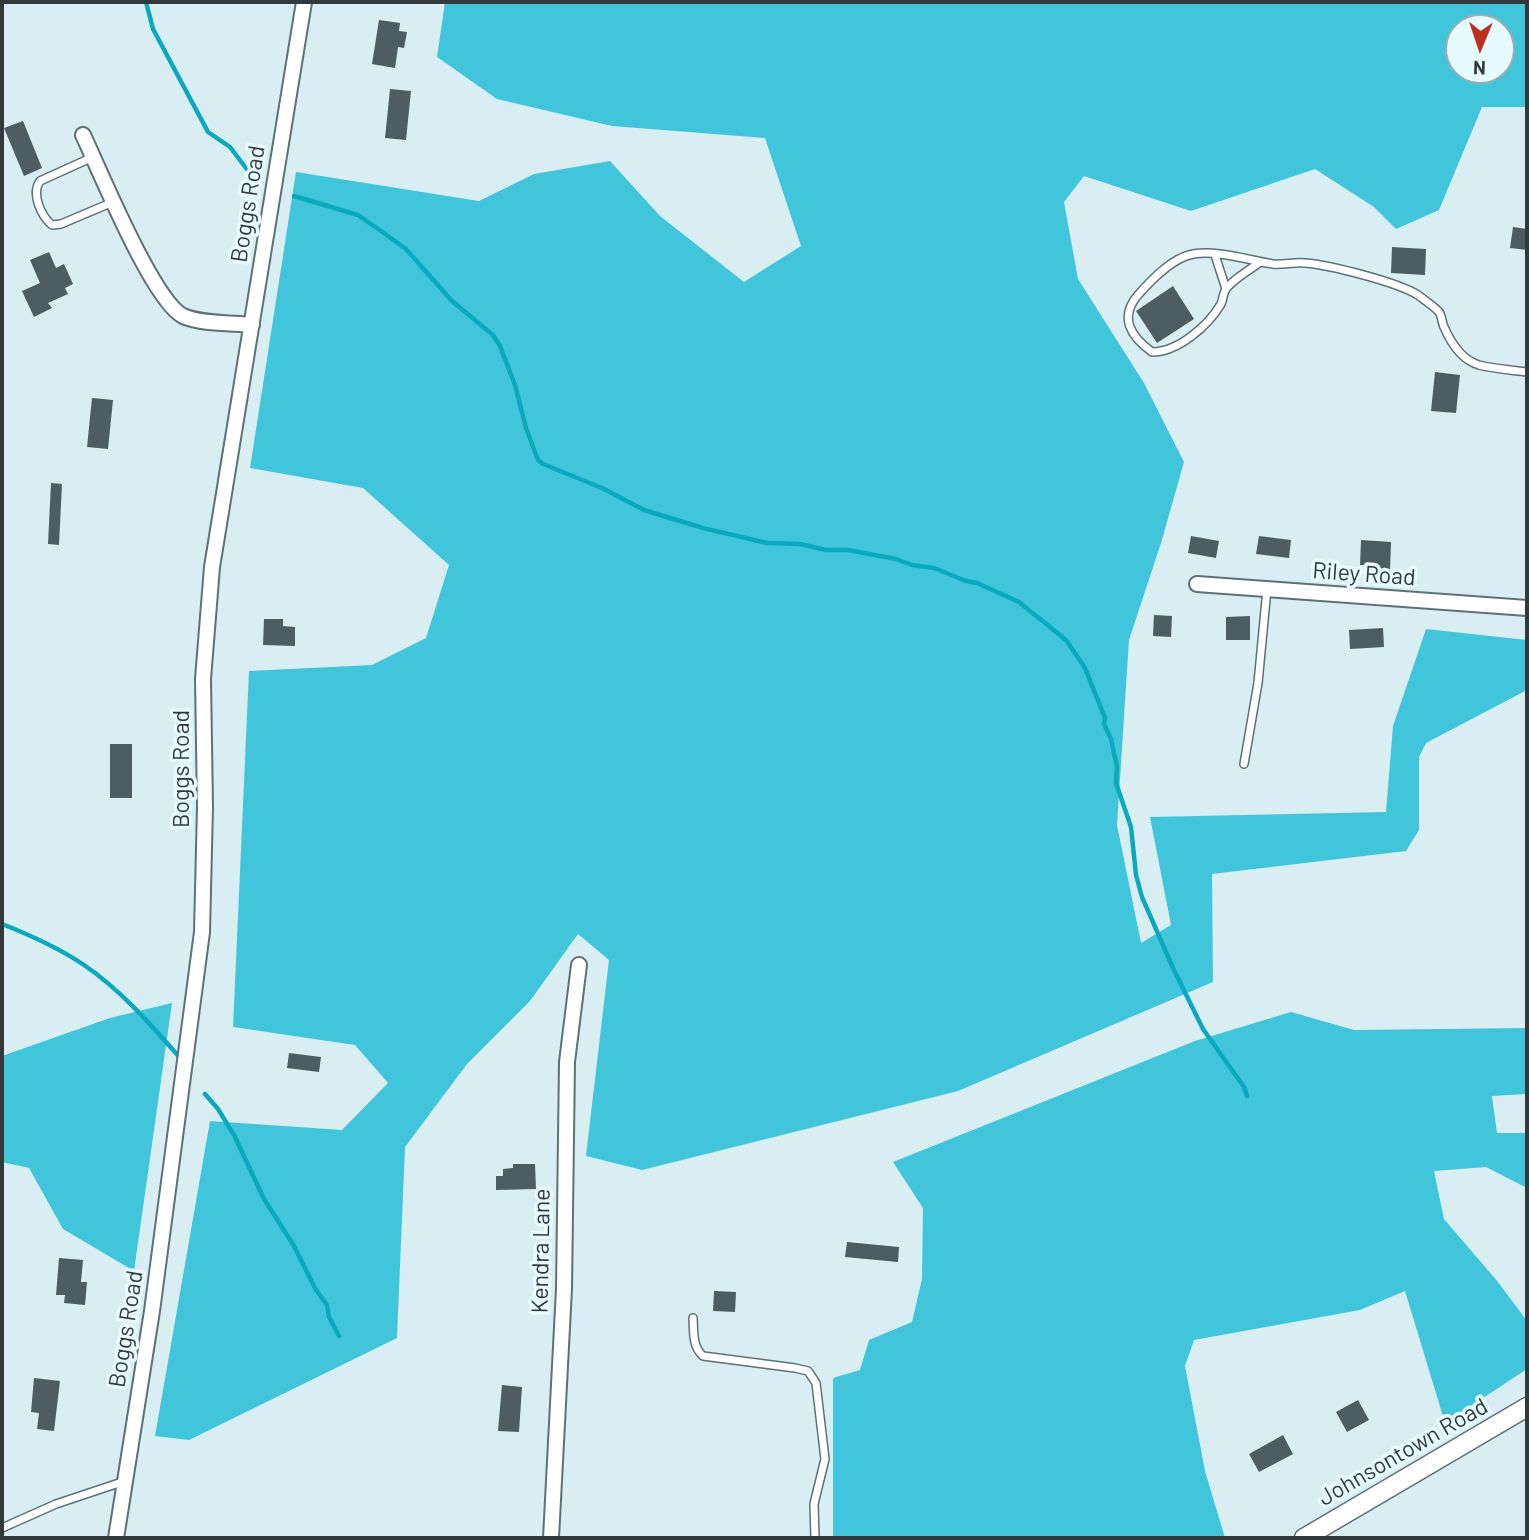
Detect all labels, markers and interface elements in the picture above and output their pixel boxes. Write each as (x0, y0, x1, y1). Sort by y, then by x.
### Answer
north arrow (1445, 14, 1515, 84)
text: N (1473, 57, 1486, 80)
street label: Boggs Road (225, 144, 271, 264)
street label: Riley Road (1312, 557, 1416, 591)
street label: Boggs Road (167, 710, 195, 828)
street label: Kendra Lane (526, 1188, 556, 1314)
street label: Boggs Road (103, 1269, 149, 1389)
street label: Johnsontown Road (1313, 1392, 1493, 1512)

